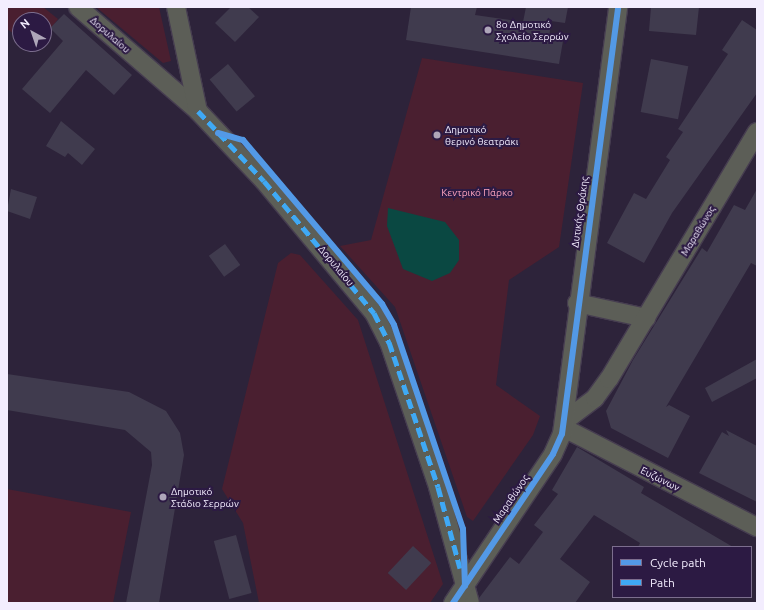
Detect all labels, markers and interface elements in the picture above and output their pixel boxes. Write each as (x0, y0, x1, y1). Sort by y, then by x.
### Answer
north arrow (12, 12, 52, 52)
street label: Δορυλαίου (88, 14, 132, 56)
text: N (18, 16, 32, 31)
place label: 8ο Δημοτικό Σχολείο Σερρών (496, 18, 569, 42)
marker: 8ο Δημοτικό Σχολείο Σερρών (483, 25, 493, 35)
place label: Δημοτικό θερινό θεατράκι (445, 123, 518, 146)
marker: Δημοτικό θερινό θεατράκι (432, 130, 442, 140)
street label: Δυτικής Θράκης (569, 176, 591, 248)
park label: Κεντρικό Πάρκο (441, 187, 513, 199)
street label: Μαραθώνος (678, 204, 718, 258)
street label: Δορυλαίου (316, 243, 356, 289)
street label: Ευζώνων (639, 464, 681, 494)
street label: Μαραθώνος (490, 472, 532, 526)
place label: Δημοτικό Στάδιο Σερρών (171, 485, 239, 508)
marker: Δημοτικό Στάδιο Σερρών (158, 492, 168, 502)
legend (612, 546, 752, 598)
text: Cycle path (650, 556, 706, 569)
text: Path (650, 576, 675, 589)

